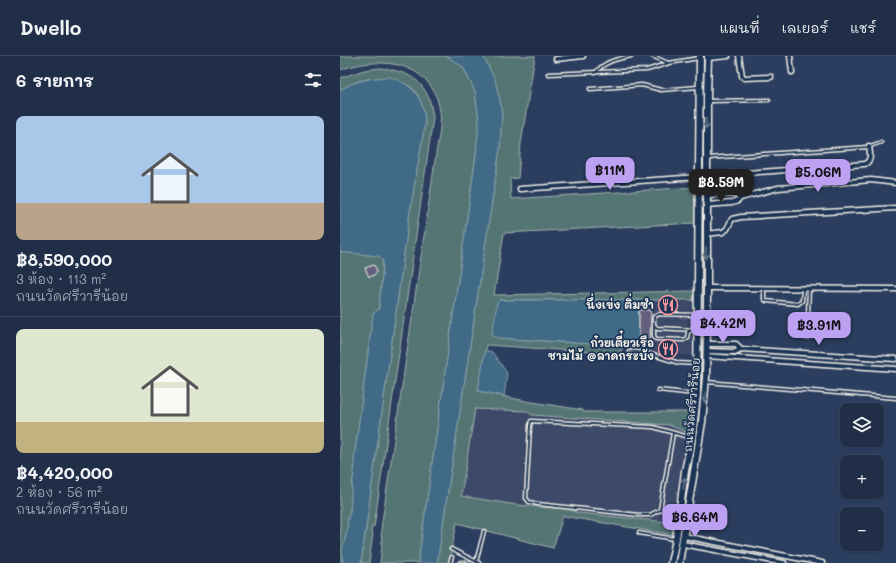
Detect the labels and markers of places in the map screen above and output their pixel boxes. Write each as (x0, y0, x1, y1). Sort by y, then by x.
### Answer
pin: ฿11M (586, 157, 634, 191)
pin: ฿5.06M (785, 159, 851, 193)
pin: ฿8.59M (688, 169, 754, 203)
place label: นึ่งเข่ง ติ่มซำ (586, 293, 654, 312)
restaurant icon: นึ่งเข่ง ติ่มซำ (657, 294, 679, 316)
pin: ฿4.42M (690, 310, 756, 344)
pin: ฿3.91M (786, 312, 852, 346)
place label: ก๋วยเตี๋ยวเรือ ชามไม้ @ลาดกระบัง (548, 330, 654, 363)
restaurant icon: ก๋วยเตี๋ยวเรือ ชามไม้ @ลาดกระบัง (657, 338, 679, 360)
pin: ฿6.64M (662, 504, 728, 538)

